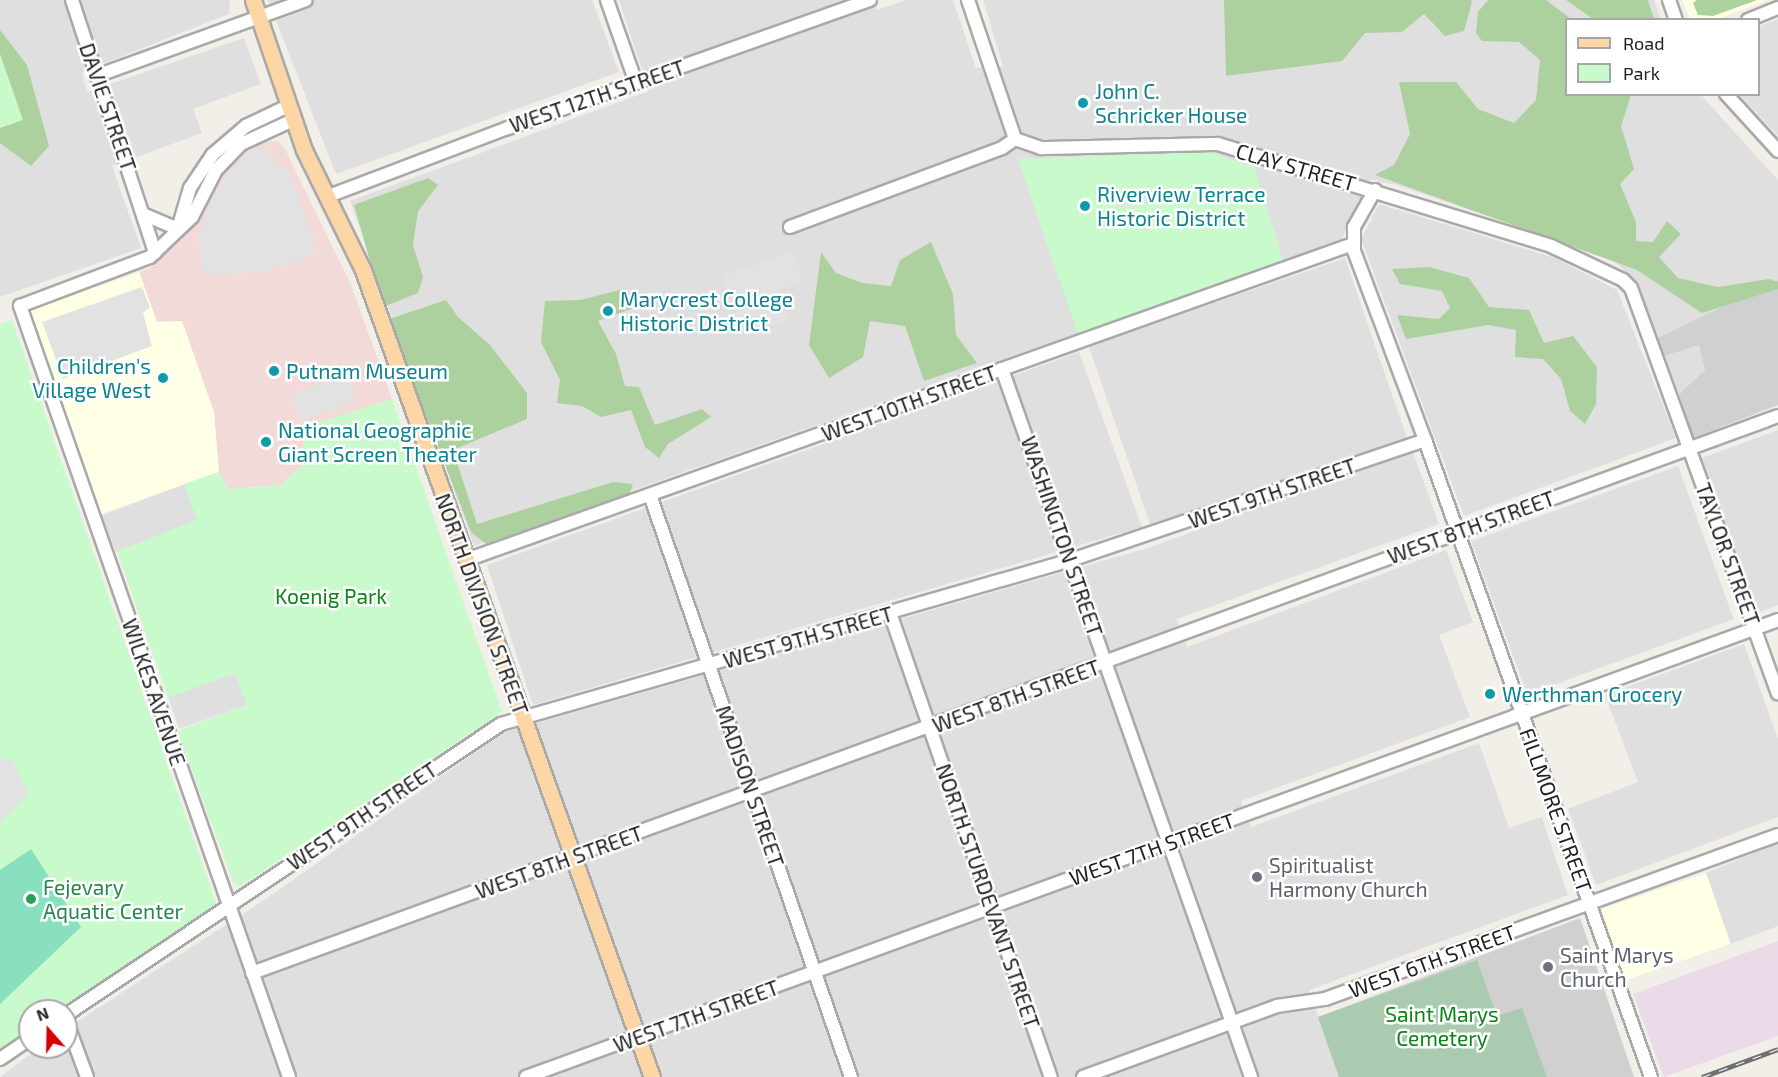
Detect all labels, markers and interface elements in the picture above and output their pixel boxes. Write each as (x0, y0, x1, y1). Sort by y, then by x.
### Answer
legend (1565, 18, 1760, 96)
text: Road (1623, 32, 1664, 54)
street label: DAVIE STREET (74, 40, 142, 174)
street label: WEST 12TH STREET (506, 54, 688, 138)
text: Park (1623, 62, 1660, 84)
place label: John C. Schricker House (1095, 78, 1248, 128)
marker: John C. Schricker House (1076, 96, 1090, 110)
street label: CLAY STREET (1233, 138, 1359, 196)
place label: Riverview Terrace Historic District (1097, 181, 1266, 231)
marker: Riverview Terrace Historic District (1078, 199, 1092, 213)
place label: Marycrest College Historic District (620, 286, 793, 336)
marker: Marycrest College Historic District (601, 304, 615, 318)
place label: Children's Village West (32, 353, 151, 403)
place label: Putnam Museum (286, 358, 448, 384)
street label: WEST 10TH STREET (818, 360, 1000, 446)
marker: Putnam Museum (267, 364, 281, 378)
marker: Children's Village West (156, 371, 170, 385)
place label: National Geographic Giant Screen Theater (278, 417, 477, 467)
street label: WASHINGTON STREET (1016, 433, 1108, 639)
marker: National Geographic Giant Screen Theater (259, 435, 273, 449)
street label: WEST 9TH STREET (1185, 452, 1359, 534)
street label: TAYLOR STREET (1691, 479, 1765, 629)
street label: WEST 8TH STREET (1384, 485, 1558, 569)
street label: NORTH DIVISION STREET (430, 490, 534, 718)
park label: Koenig Park (275, 583, 387, 609)
street label: WEST 9TH STREET (720, 601, 896, 673)
street label: WILKES AVENUE (117, 615, 191, 769)
street label: WEST 8TH STREET (929, 654, 1103, 738)
place label: Werthman Grocery (1502, 681, 1682, 707)
marker: Werthman Grocery (1483, 687, 1497, 701)
street label: MADISON STREET (711, 702, 789, 870)
street label: FILLMORE STREET (1515, 724, 1597, 896)
street label: WEST 9TH STREET (282, 756, 442, 876)
street label: NORTH STURDEVANT STREET (931, 760, 1045, 1032)
street label: WEST 7TH STREET (1066, 807, 1238, 891)
street label: WEST 8TH STREET (472, 820, 646, 904)
place label: Spiritualist Harmony Church (1269, 852, 1428, 902)
marker: Spiritualist Harmony Church (1250, 870, 1264, 884)
place label: Fejevary Aquatic Center (43, 874, 183, 924)
marker: Fejevary Aquatic Center (24, 892, 38, 906)
street label: WEST 6TH STREET (1345, 919, 1519, 1003)
place label: Saint Marys Church (1560, 942, 1674, 992)
marker: Saint Marys Church (1541, 960, 1555, 974)
street label: WEST 7TH STREET (610, 974, 782, 1058)
north arrow (18, 999, 78, 1059)
park label: Saint Marys Cemetery (1385, 1001, 1499, 1051)
text: N (34, 1003, 51, 1024)

